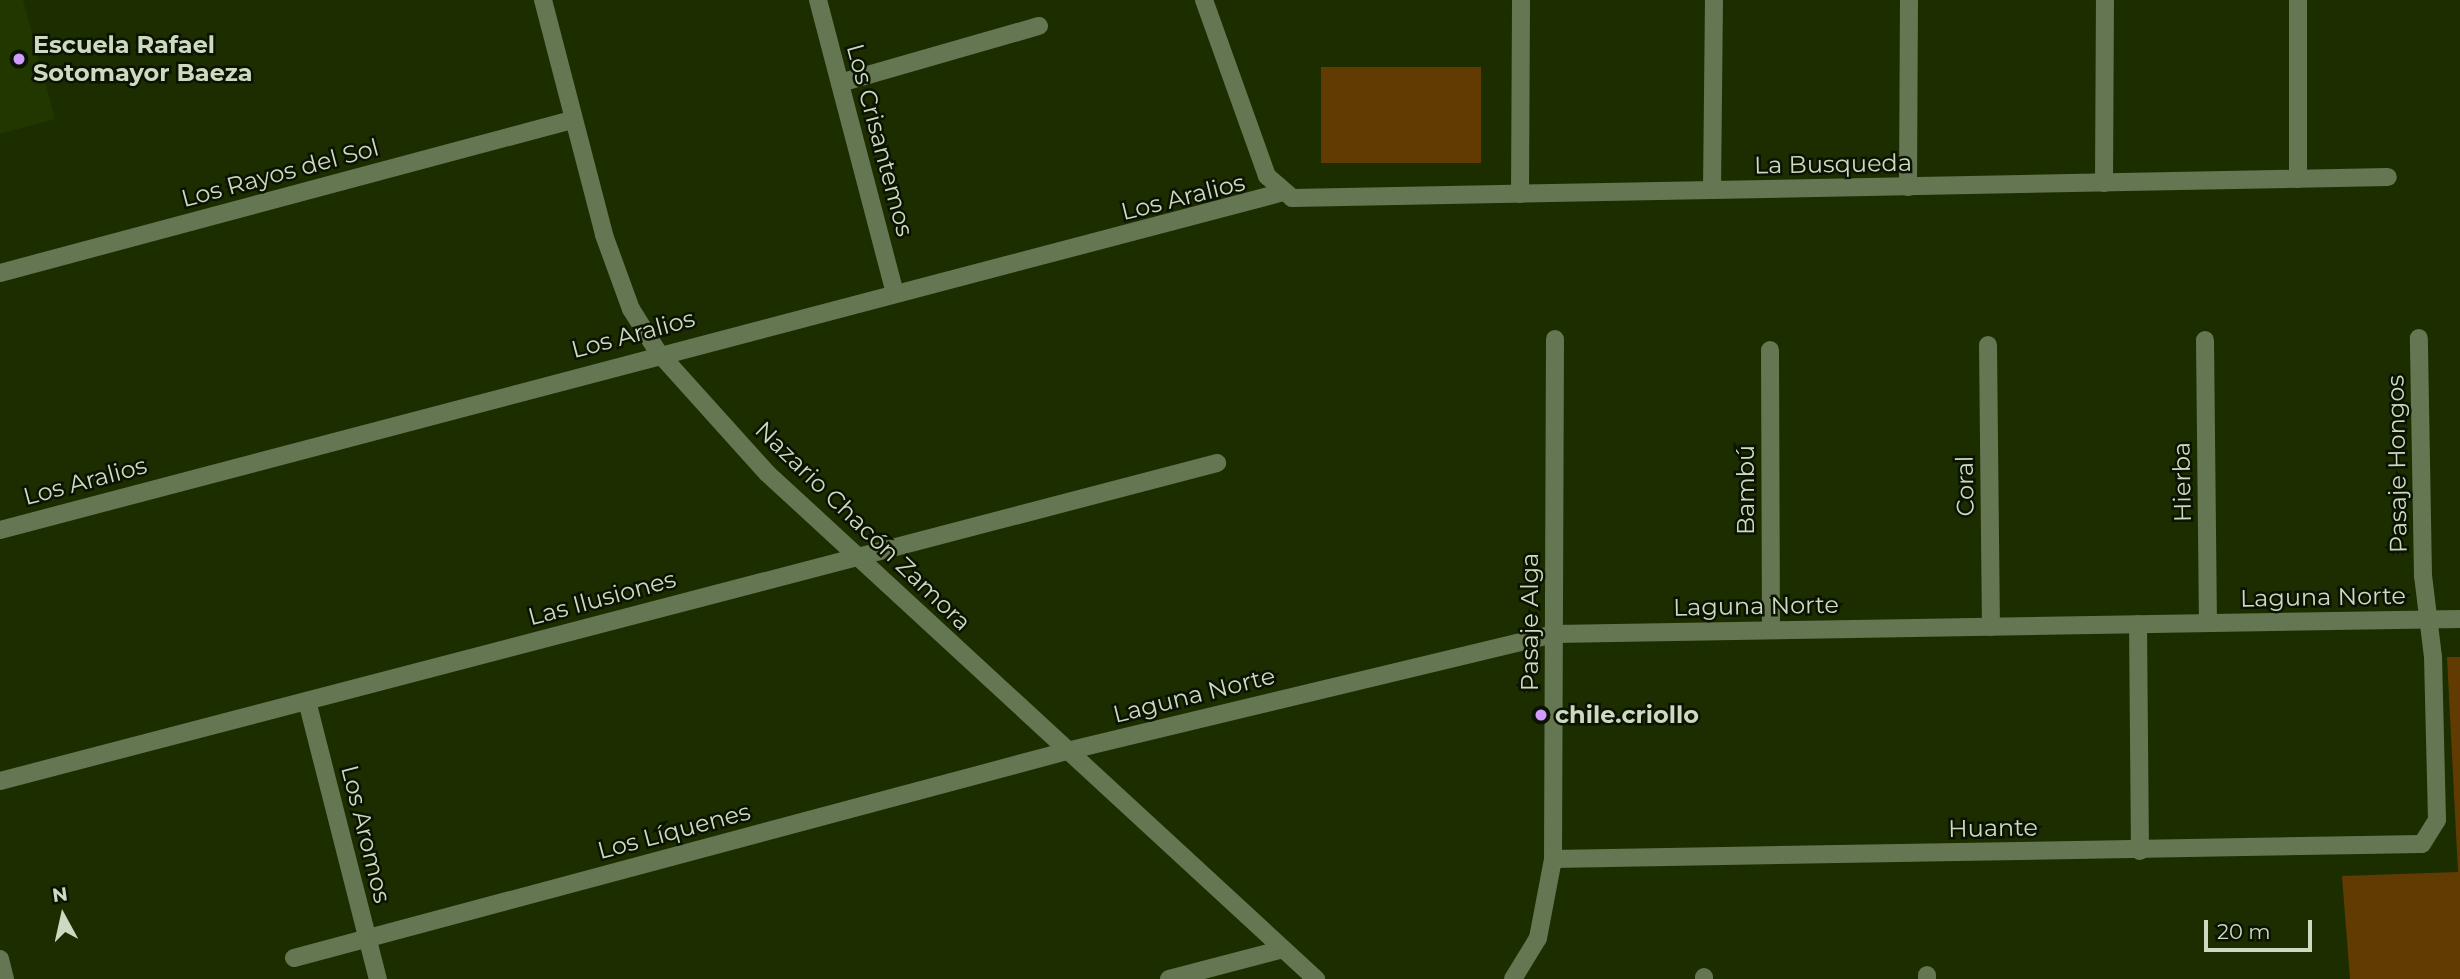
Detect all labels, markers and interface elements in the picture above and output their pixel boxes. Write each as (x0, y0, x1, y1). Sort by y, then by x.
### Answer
place label: Escuela Rafael Sotomayor Baeza (33, 31, 253, 87)
street label: Los Crisantemos (840, 41, 920, 239)
marker: Escuela Rafael Sotomayor Baeza (11, 51, 27, 67)
street label: Los Rayos del Sol (178, 133, 382, 213)
street label: La Busqueda (1754, 148, 1912, 180)
street label: Los Aralios (1118, 168, 1248, 226)
street label: Los Aralios (568, 304, 698, 364)
street label: Pasaje Hongos (2381, 375, 2413, 553)
street label: Nazario Chacón Zamora (749, 415, 977, 637)
street label: Hierba (2167, 442, 2197, 522)
street label: Bambú (1732, 445, 1760, 535)
street label: Los Aralios (20, 451, 150, 511)
street label: Coral (1950, 455, 1980, 517)
street label: Pasaje Alga (1516, 553, 1544, 691)
street label: Las Ilusiones (525, 564, 679, 632)
street label: Laguna Norte (2240, 581, 2406, 613)
street label: Laguna Norte (1673, 590, 1839, 622)
street label: Laguna Norte (1110, 661, 1278, 729)
place label: chile.criollo (1555, 701, 1699, 729)
marker: chile.criollo (1533, 707, 1549, 723)
street label: Los Aromos (335, 762, 397, 906)
street label: Los Líquenes (594, 797, 754, 865)
street label: Huante (1948, 813, 2038, 843)
north arrow (28, 881, 98, 951)
text: N (51, 882, 69, 907)
scale bar (2208, 906, 2316, 950)
text: 20 m (2217, 919, 2271, 944)

